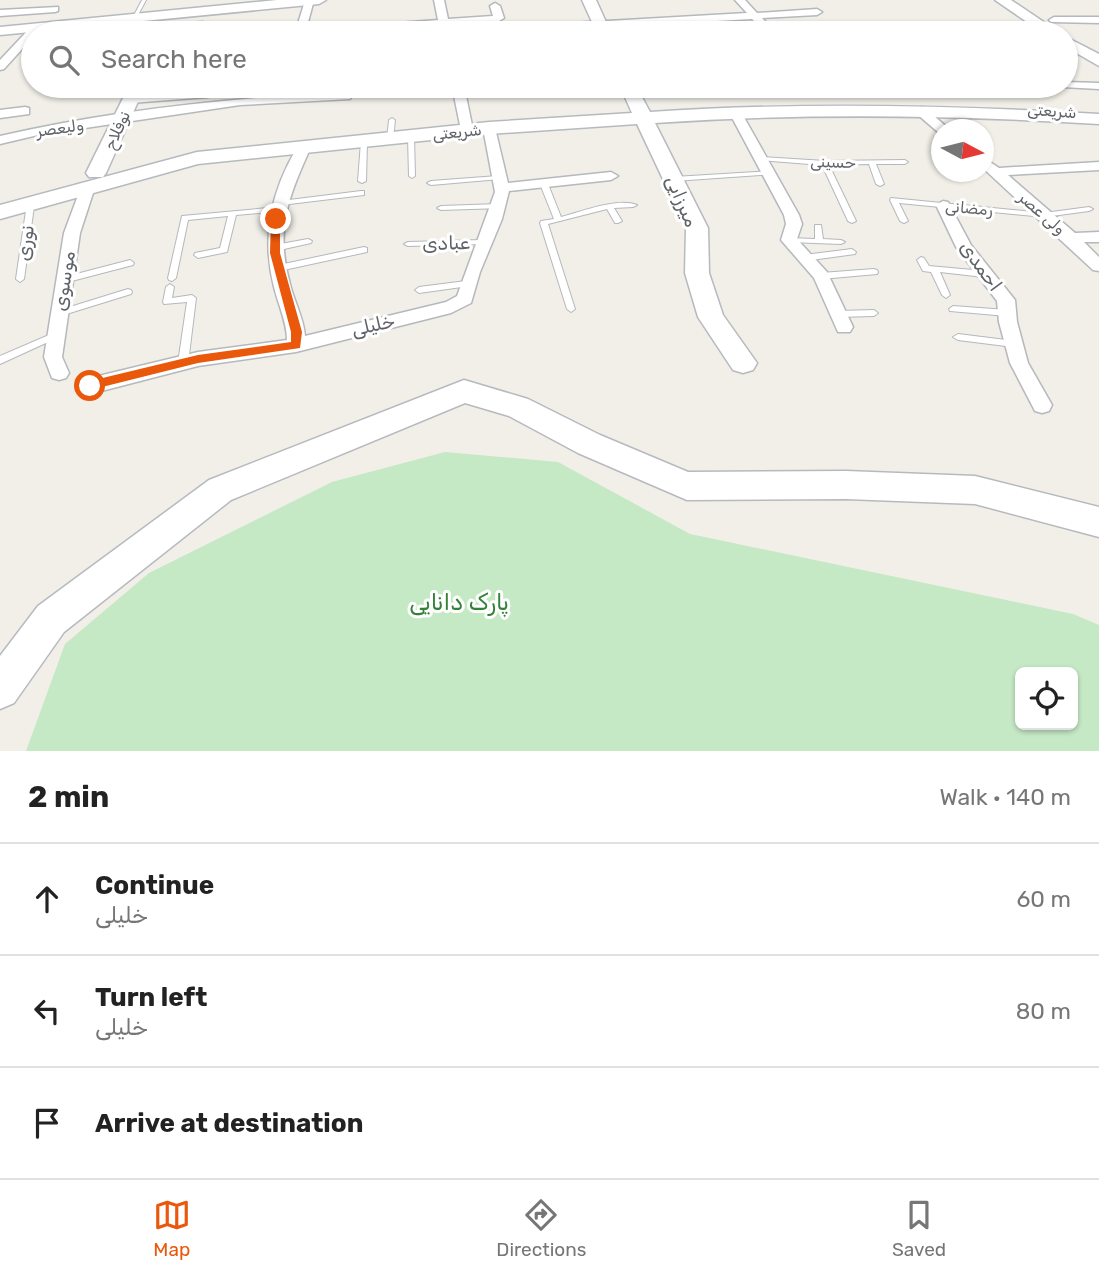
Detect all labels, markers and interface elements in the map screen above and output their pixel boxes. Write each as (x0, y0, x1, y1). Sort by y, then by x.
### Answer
search box (21, 21, 1078, 98)
icon: search (45, 41, 83, 79)
text: Search here (101, 44, 247, 75)
street label: شریعتی (1027, 100, 1077, 123)
street label: نوفلاح (100, 108, 136, 153)
street label: ولیعصر (34, 115, 85, 142)
north arrow (931, 119, 994, 182)
street label: شریعتی (432, 120, 483, 145)
street label: حسینی (810, 152, 856, 172)
street label: میرزایی (661, 172, 703, 230)
street label: ولی عصر (1013, 187, 1070, 239)
street label: رمضانی (944, 196, 994, 221)
route end (260, 203, 291, 234)
street label: نوری (11, 223, 39, 263)
street label: عبادی (422, 231, 470, 255)
street label: احمدی (955, 236, 1007, 296)
street label: موسوی (48, 249, 80, 313)
street label: خلیلی (349, 309, 397, 341)
route start (74, 370, 105, 401)
park label: پارک دانایی (409, 588, 509, 618)
map controls (1015, 667, 1078, 730)
button: locate (1015, 667, 1078, 730)
text: 2 min (28, 779, 109, 815)
text: Walk · 140 m (939, 783, 1071, 811)
text: Continue (95, 870, 214, 901)
icon: ahead (28, 880, 66, 918)
text: 60 m (1016, 885, 1071, 913)
text: خلیلی (95, 901, 148, 929)
text: Turn left (95, 982, 207, 1013)
icon: left (28, 992, 66, 1030)
text: 80 m (1016, 997, 1071, 1025)
text: خلیلی (95, 1013, 148, 1041)
icon: arrive (28, 1104, 66, 1142)
text: Arrive at destination (95, 1108, 363, 1139)
tab: Map (153, 1196, 191, 1261)
tab: Directions (496, 1196, 586, 1261)
tab: Saved (892, 1196, 946, 1261)

